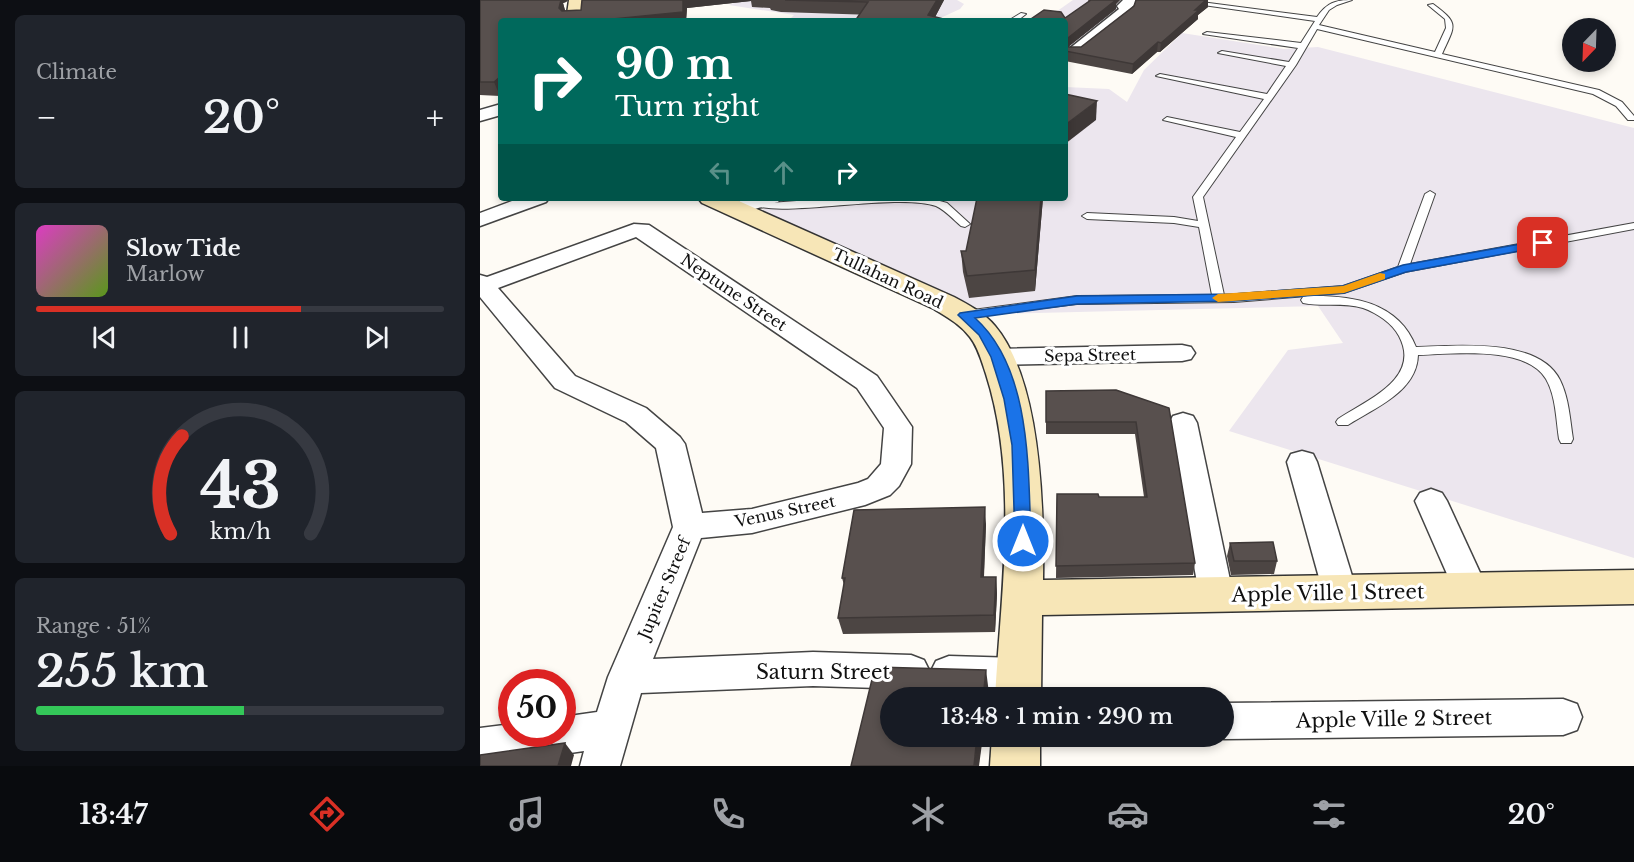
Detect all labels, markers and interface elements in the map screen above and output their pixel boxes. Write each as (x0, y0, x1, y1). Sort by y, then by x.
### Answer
north arrow (1562, 18, 1616, 72)
map controls (1562, 18, 1616, 72)
text: 90 m (615, 38, 733, 90)
icon: right (516, 42, 594, 120)
text: Climate (36, 60, 117, 84)
text: 20° (203, 89, 280, 145)
text: Turn right (615, 90, 759, 123)
text: − (36, 97, 57, 138)
text: + (426, 97, 444, 138)
icon: left (704, 156, 737, 189)
icon: ahead (767, 156, 800, 189)
icon: right (830, 156, 863, 189)
pin (1517, 217, 1568, 268)
icon: arrive (1526, 226, 1559, 259)
text: Slow Tide (126, 235, 241, 262)
street label: Tullahan Road (829, 244, 947, 312)
street label: Neptune Street (677, 249, 791, 335)
text: Marlow (126, 262, 205, 286)
icon: previous (88, 321, 121, 354)
icon: pause (224, 321, 257, 354)
icon: next (360, 321, 393, 354)
street label: Sepa Street (1044, 344, 1136, 366)
text: 43 (199, 447, 281, 525)
street label: Venus Street (732, 491, 837, 532)
position arrow (991, 509, 1055, 573)
text: km/h (210, 518, 271, 545)
street label: Jupiter Streef (633, 532, 695, 644)
street label: Apple Ville 1 Street (1230, 579, 1425, 607)
text: Range · 51% (36, 614, 151, 638)
text: 255 km (36, 643, 208, 699)
street label: Saturn Street (756, 660, 891, 684)
speed limit sign: 50 (498, 669, 576, 747)
text: 13:48 · 1 min · 290 m (941, 703, 1173, 730)
street label: Apple Ville 2 Street (1295, 705, 1493, 733)
icon: directions (306, 793, 348, 835)
icon: music (506, 793, 548, 835)
icon: phone (707, 793, 749, 835)
icon: climate (907, 793, 949, 835)
icon: car (1107, 793, 1149, 835)
icon: filters (1308, 793, 1350, 835)
text: 13:47 (79, 798, 148, 831)
text: 20° (1508, 798, 1555, 831)

